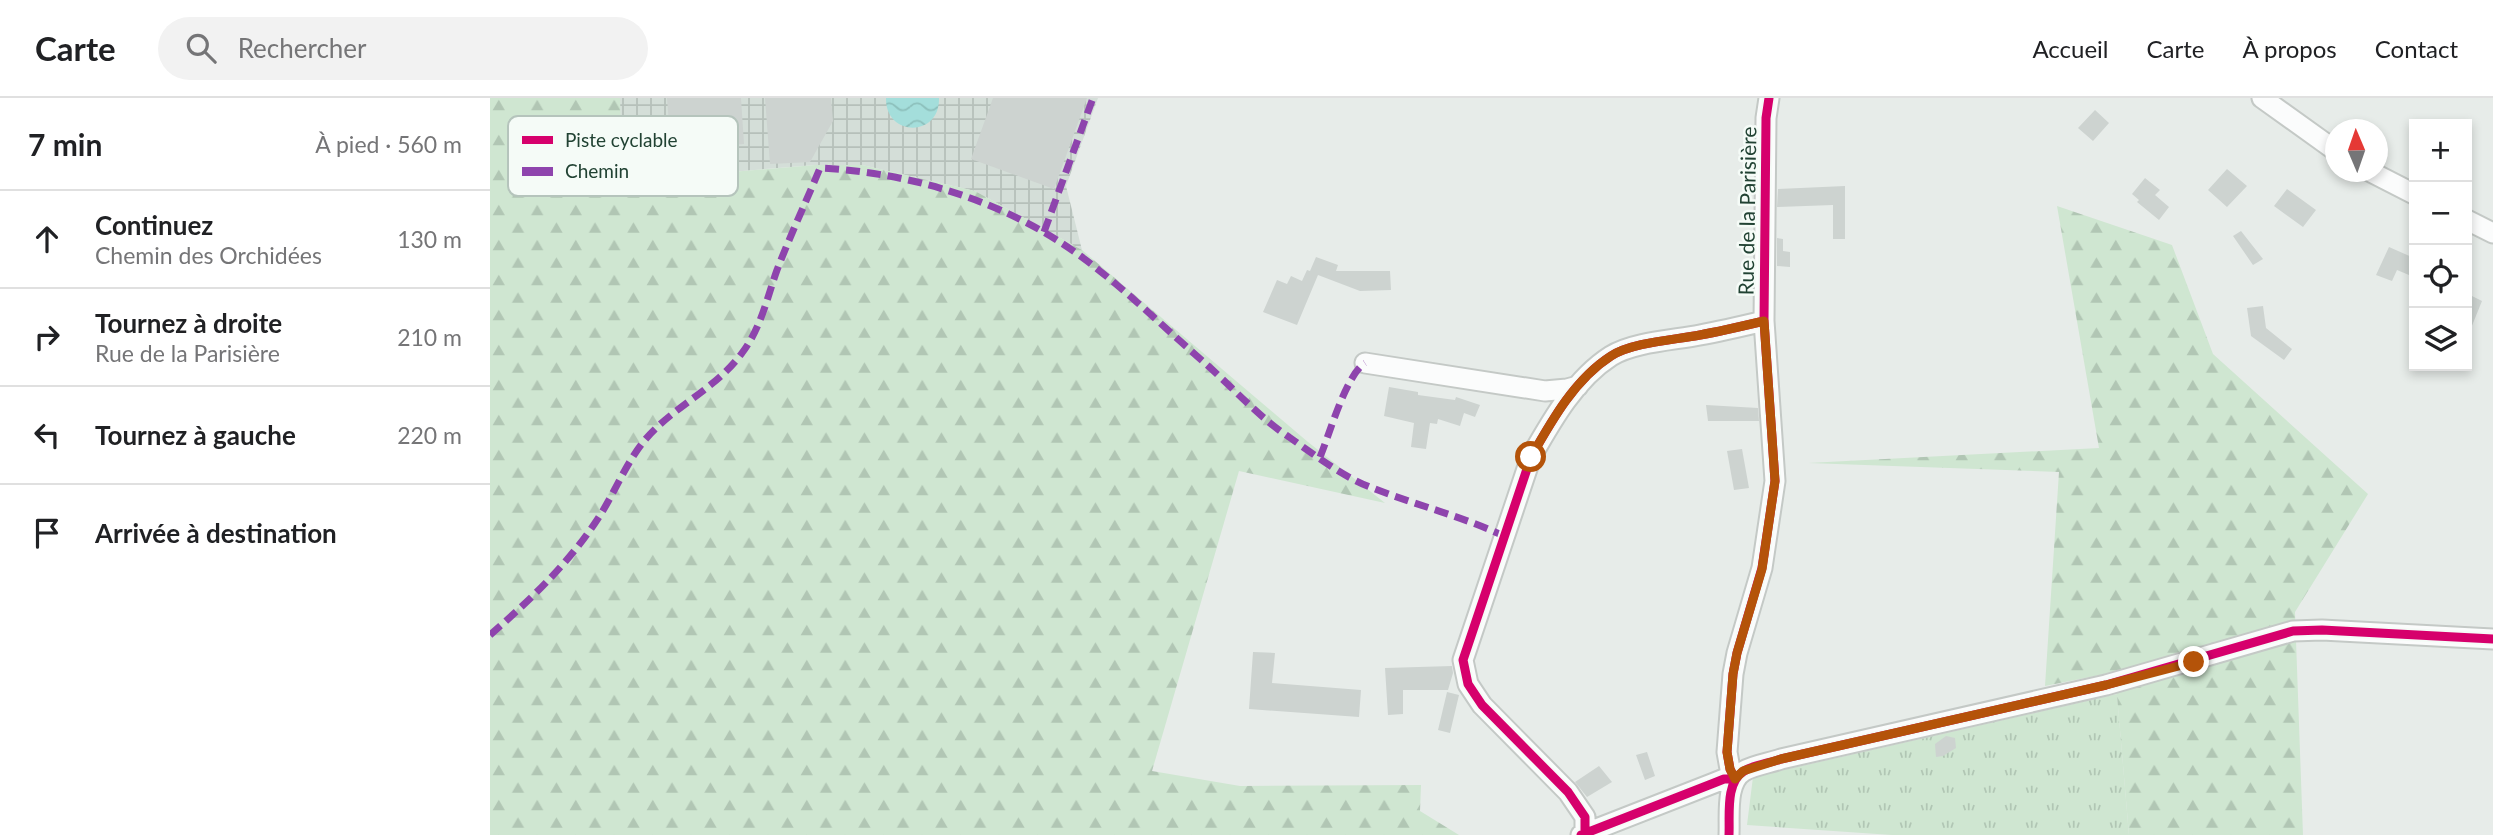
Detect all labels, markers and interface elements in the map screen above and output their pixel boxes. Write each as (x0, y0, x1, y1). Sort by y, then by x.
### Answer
search box (158, 17, 648, 80)
text: Carte (35, 28, 116, 68)
icon: search (182, 29, 220, 67)
text: Rechercher (238, 32, 367, 64)
text: Accueil (2032, 34, 2108, 63)
text: Carte (2146, 34, 2204, 63)
text: À propos (2242, 34, 2337, 63)
text: Contact (2375, 34, 2458, 63)
legend (508, 116, 738, 196)
north arrow (2325, 119, 2388, 182)
map controls (2409, 119, 2472, 371)
button: + (2409, 119, 2472, 182)
text: 7 min (28, 126, 102, 162)
street label: Rue de la Parisière (1733, 126, 1760, 296)
text: Piste cyclable (565, 128, 678, 151)
text: À pied · 560 m (315, 130, 462, 158)
text: Chemin (565, 159, 629, 182)
button: − (2409, 182, 2472, 245)
text: Continuez (95, 209, 213, 241)
icon: ahead (28, 220, 66, 258)
text: 130 m (397, 225, 462, 253)
text: Chemin des Orchidées (95, 241, 322, 269)
button: locate (2409, 245, 2472, 308)
text: Tournez à droite (95, 307, 282, 339)
button: layers (2409, 308, 2472, 371)
icon: right (28, 318, 66, 356)
text: 210 m (397, 323, 462, 351)
text: Rue de la Parisière (95, 339, 280, 367)
icon: left (28, 416, 66, 454)
text: Tournez à gauche (95, 419, 296, 451)
text: 220 m (397, 421, 462, 449)
route start (1515, 441, 1546, 472)
icon: arrive (28, 514, 66, 552)
text: Arrivée à destination (95, 517, 337, 549)
route end (2178, 646, 2209, 677)

